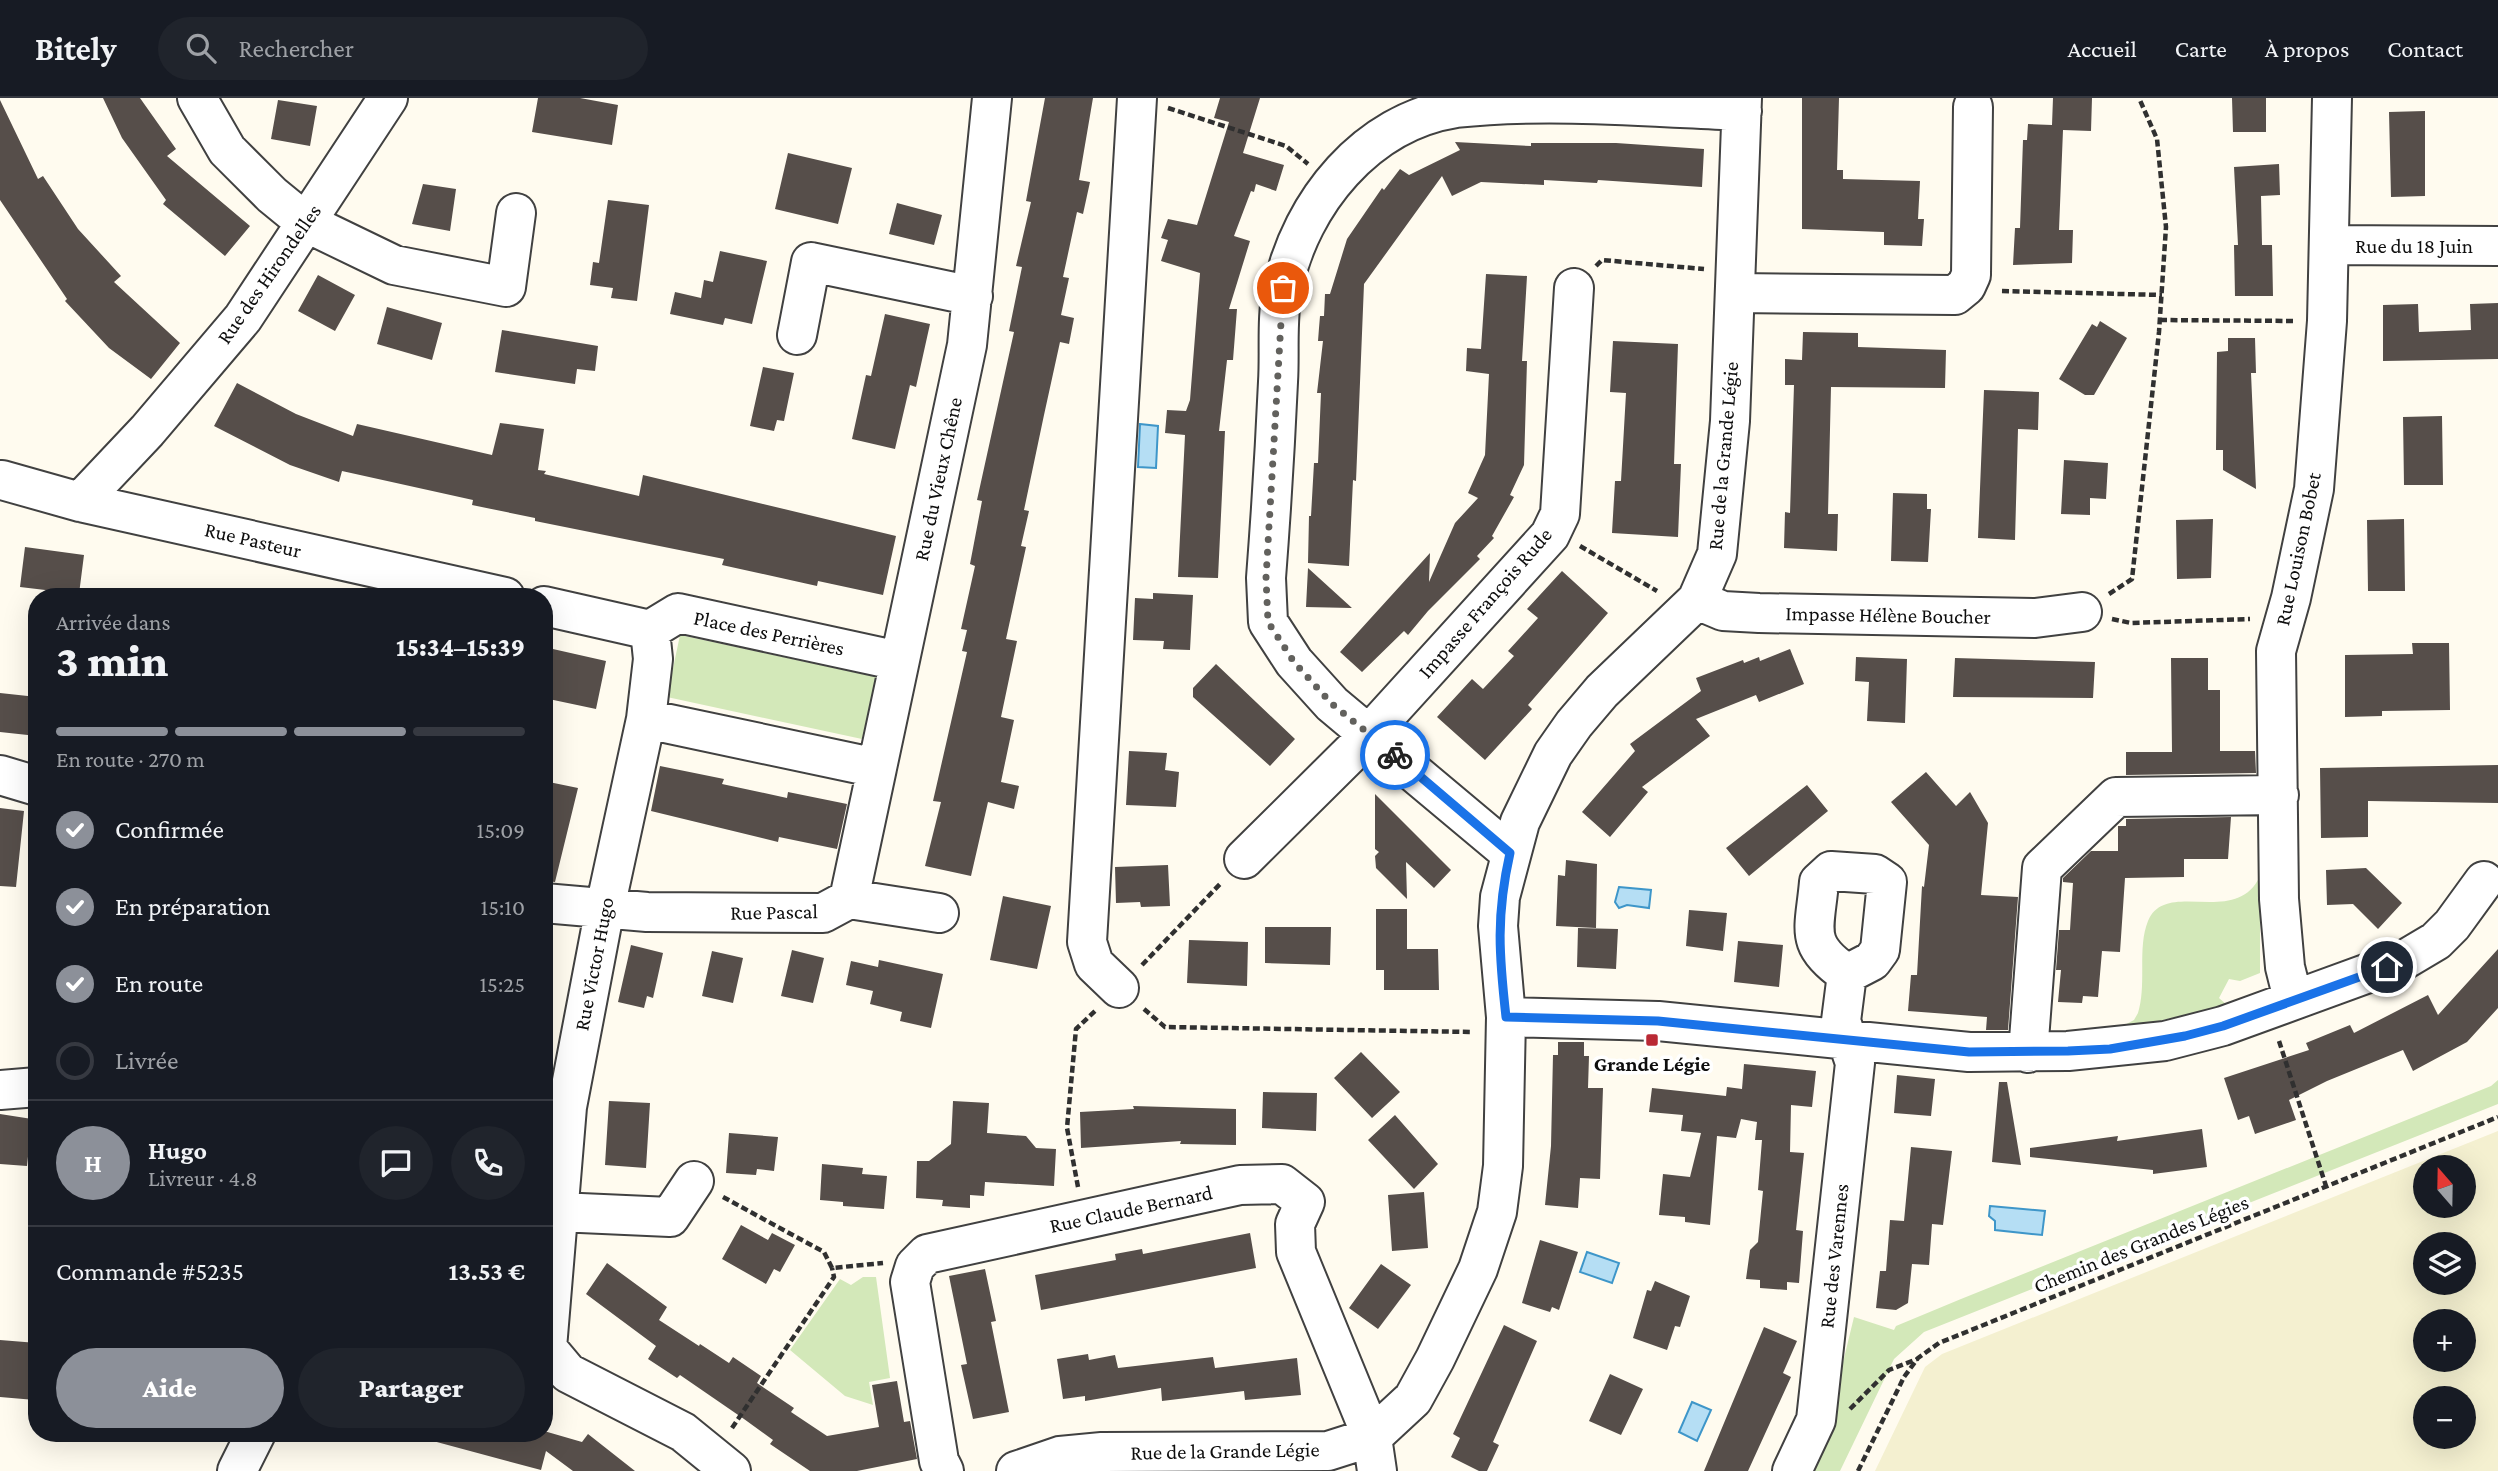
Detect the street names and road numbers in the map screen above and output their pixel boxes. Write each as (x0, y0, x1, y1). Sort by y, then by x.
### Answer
street label: Rue des Hirondelles (212, 200, 326, 348)
street label: Rue du 18 Juin (2355, 234, 2473, 258)
street label: Rue de la Grande Légie (1703, 361, 1743, 551)
street label: Rue du Vieux Chêne (909, 395, 967, 563)
street label: Rue Louison Bobet (2270, 469, 2326, 628)
street label: Rue Pasteur (202, 517, 304, 563)
street label: Impasse François Rude (1413, 523, 1557, 683)
street label: Impasse Hélène Boucher (1785, 601, 1991, 629)
street label: Place des Perrières (691, 605, 847, 661)
street label: Rue Victor Hugo (569, 895, 619, 1033)
street label: Rue Pascal (730, 899, 818, 925)
street label: Rue Claude Bernard (1047, 1180, 1215, 1238)
street label: Rue des Varennes (1814, 1183, 1854, 1329)
street label: Chemin des Grandes Légies (2030, 1190, 2252, 1298)
street label: Rue de la Grande Légie (1130, 1437, 1320, 1465)

